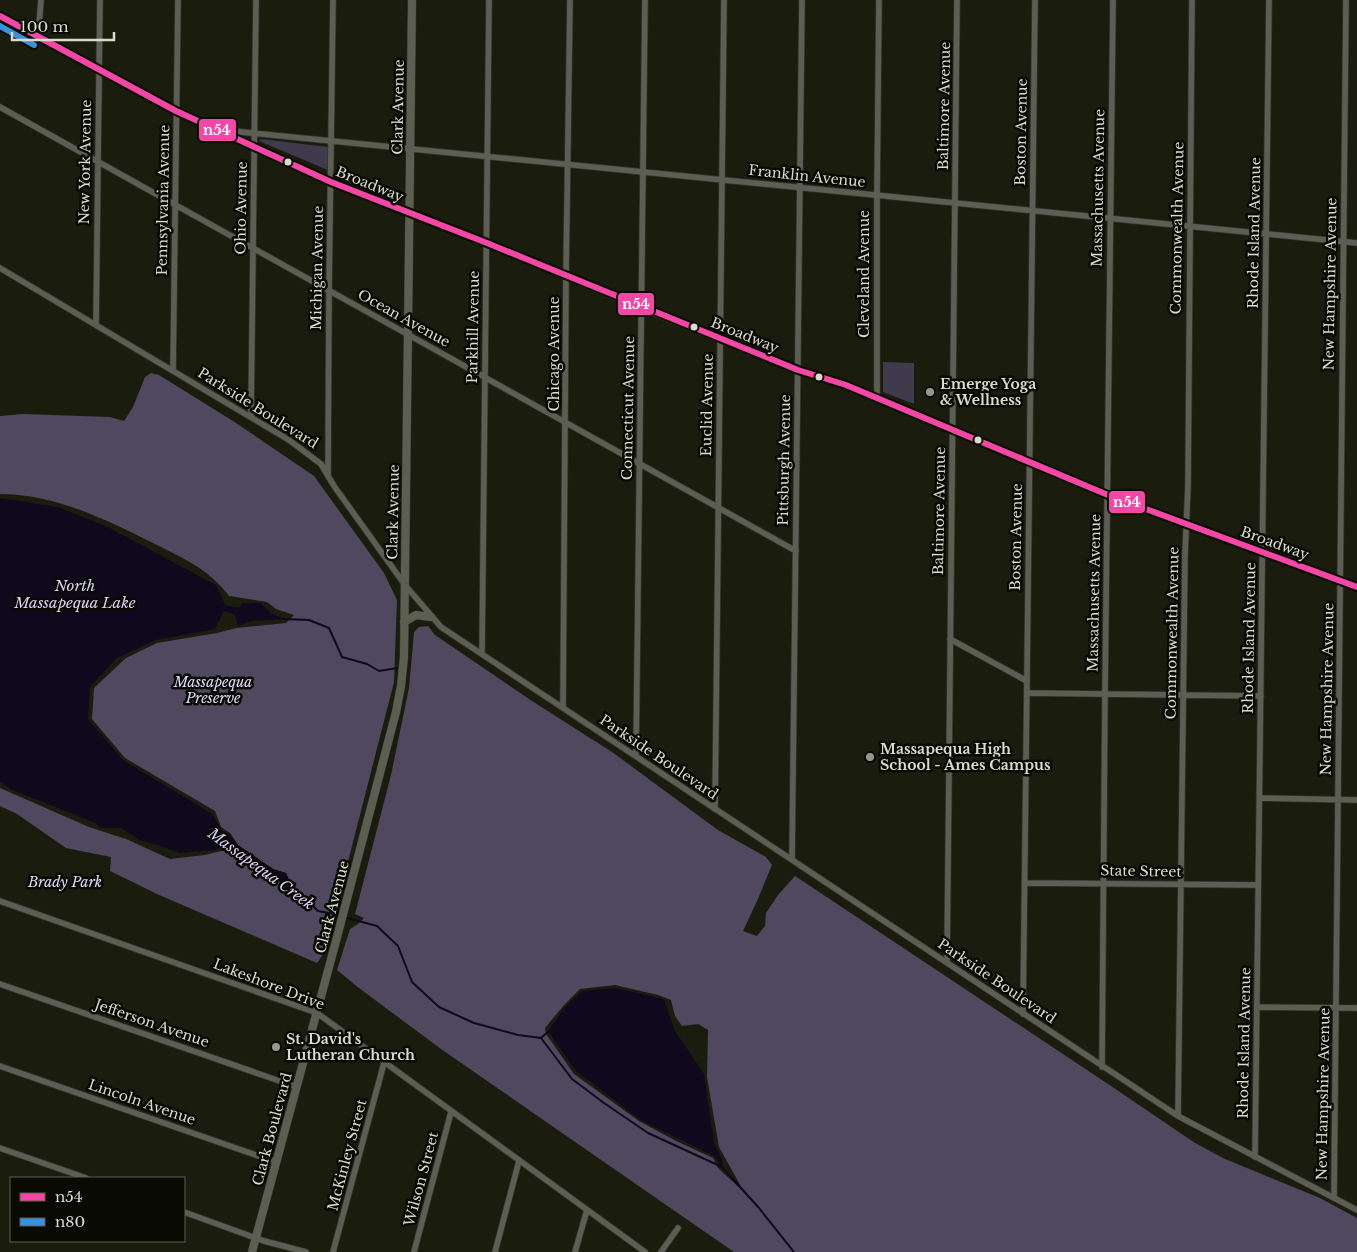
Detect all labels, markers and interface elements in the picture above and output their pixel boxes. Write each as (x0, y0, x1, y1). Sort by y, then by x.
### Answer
scale bar (12, 10, 115, 42)
text: 100 m (20, 17, 69, 36)
street label: Baltimore Avenue (934, 42, 954, 170)
street label: Clark Avenue (388, 59, 408, 155)
street label: Boston Avenue (1011, 78, 1031, 186)
street label: New York Avenue (75, 99, 95, 225)
street label: Massachusetts Avenue (1088, 109, 1108, 267)
line badge: n54 (198, 118, 237, 142)
text: n54 (203, 121, 231, 139)
street label: Pennsylvania Avenue (153, 124, 173, 276)
street label: Commonwealth Avenue (1166, 142, 1188, 314)
unlabelled marker (283, 157, 293, 167)
street label: Rhode Island Avenue (1244, 157, 1264, 309)
street label: Ohio Avenue (231, 161, 251, 255)
street label: Franklin Avenue (748, 161, 866, 191)
street label: Broadway (333, 162, 407, 206)
street label: New Hampshire Avenue (1319, 197, 1341, 371)
street label: Michigan Avenue (307, 206, 327, 330)
street label: Cleveland Avenue (855, 210, 873, 338)
street label: Parkhill Avenue (463, 270, 483, 384)
street label: Ocean Avenue (355, 285, 453, 351)
line badge: n54 (617, 292, 655, 316)
text: n54 (622, 295, 650, 313)
street label: Chicago Avenue (545, 296, 563, 412)
street label: Broadway (708, 313, 782, 357)
unlabelled marker (689, 322, 699, 332)
street label: Connecticut Avenue (618, 336, 638, 480)
street label: Euclid Avenue (697, 354, 717, 456)
street label: Parkside Boulevard (194, 364, 322, 453)
unlabelled marker (814, 372, 824, 382)
place label: Emerge Yoga & Wellness (940, 375, 1036, 409)
marker: Emerge Yoga & Wellness (924, 386, 936, 398)
street label: Pittsburgh Avenue (774, 394, 794, 526)
unlabelled marker (973, 435, 983, 445)
street label: Baltimore Avenue (929, 447, 949, 575)
street label: Clark Avenue (383, 464, 403, 560)
street label: Boston Avenue (1006, 483, 1026, 591)
line badge: n54 (1108, 490, 1146, 514)
text: n54 (1113, 493, 1141, 511)
street label: Massachusetts Avenue (1084, 514, 1104, 672)
street label: Broadway (1238, 522, 1312, 564)
street label: Commonwealth Avenue (1161, 547, 1183, 719)
street label: Rhode Island Avenue (1239, 562, 1259, 714)
water label: North Massapequa Lake (13, 576, 136, 612)
street label: New Hampshire Avenue (1316, 602, 1338, 776)
park label: Massapequa Preserve (173, 673, 252, 707)
street label: Parkside Boulevard (596, 711, 722, 804)
place label: Massapequa High School - Ames Campus (880, 740, 1051, 774)
marker: Massapequa High School - Ames Campus (864, 751, 876, 763)
water label: Massapequa Creek (204, 823, 318, 914)
street label: Clark Avenue (311, 859, 353, 955)
street label: State Street (1100, 861, 1183, 881)
park label: Brady Park (27, 873, 102, 891)
street label: Parkside Boulevard (934, 935, 1060, 1028)
street label: Lakeshore Drive (211, 954, 327, 1014)
street label: Rhode Island Avenue (1234, 967, 1254, 1119)
street label: Jefferson Avenue (91, 994, 212, 1051)
street label: New Hampshire Avenue (1312, 1007, 1334, 1181)
place label: St. David's Lutheran Church (286, 1030, 415, 1064)
marker: St. David's Lutheran Church (270, 1041, 282, 1053)
street label: Clark Boulevard (248, 1070, 296, 1188)
street label: Lincoln Avenue (86, 1075, 198, 1129)
street label: McKinley Street (323, 1097, 371, 1213)
street label: Wilson Street (399, 1129, 442, 1229)
legend (10, 1177, 185, 1242)
text: n54 (55, 1187, 83, 1206)
text: n80 (55, 1212, 85, 1231)

